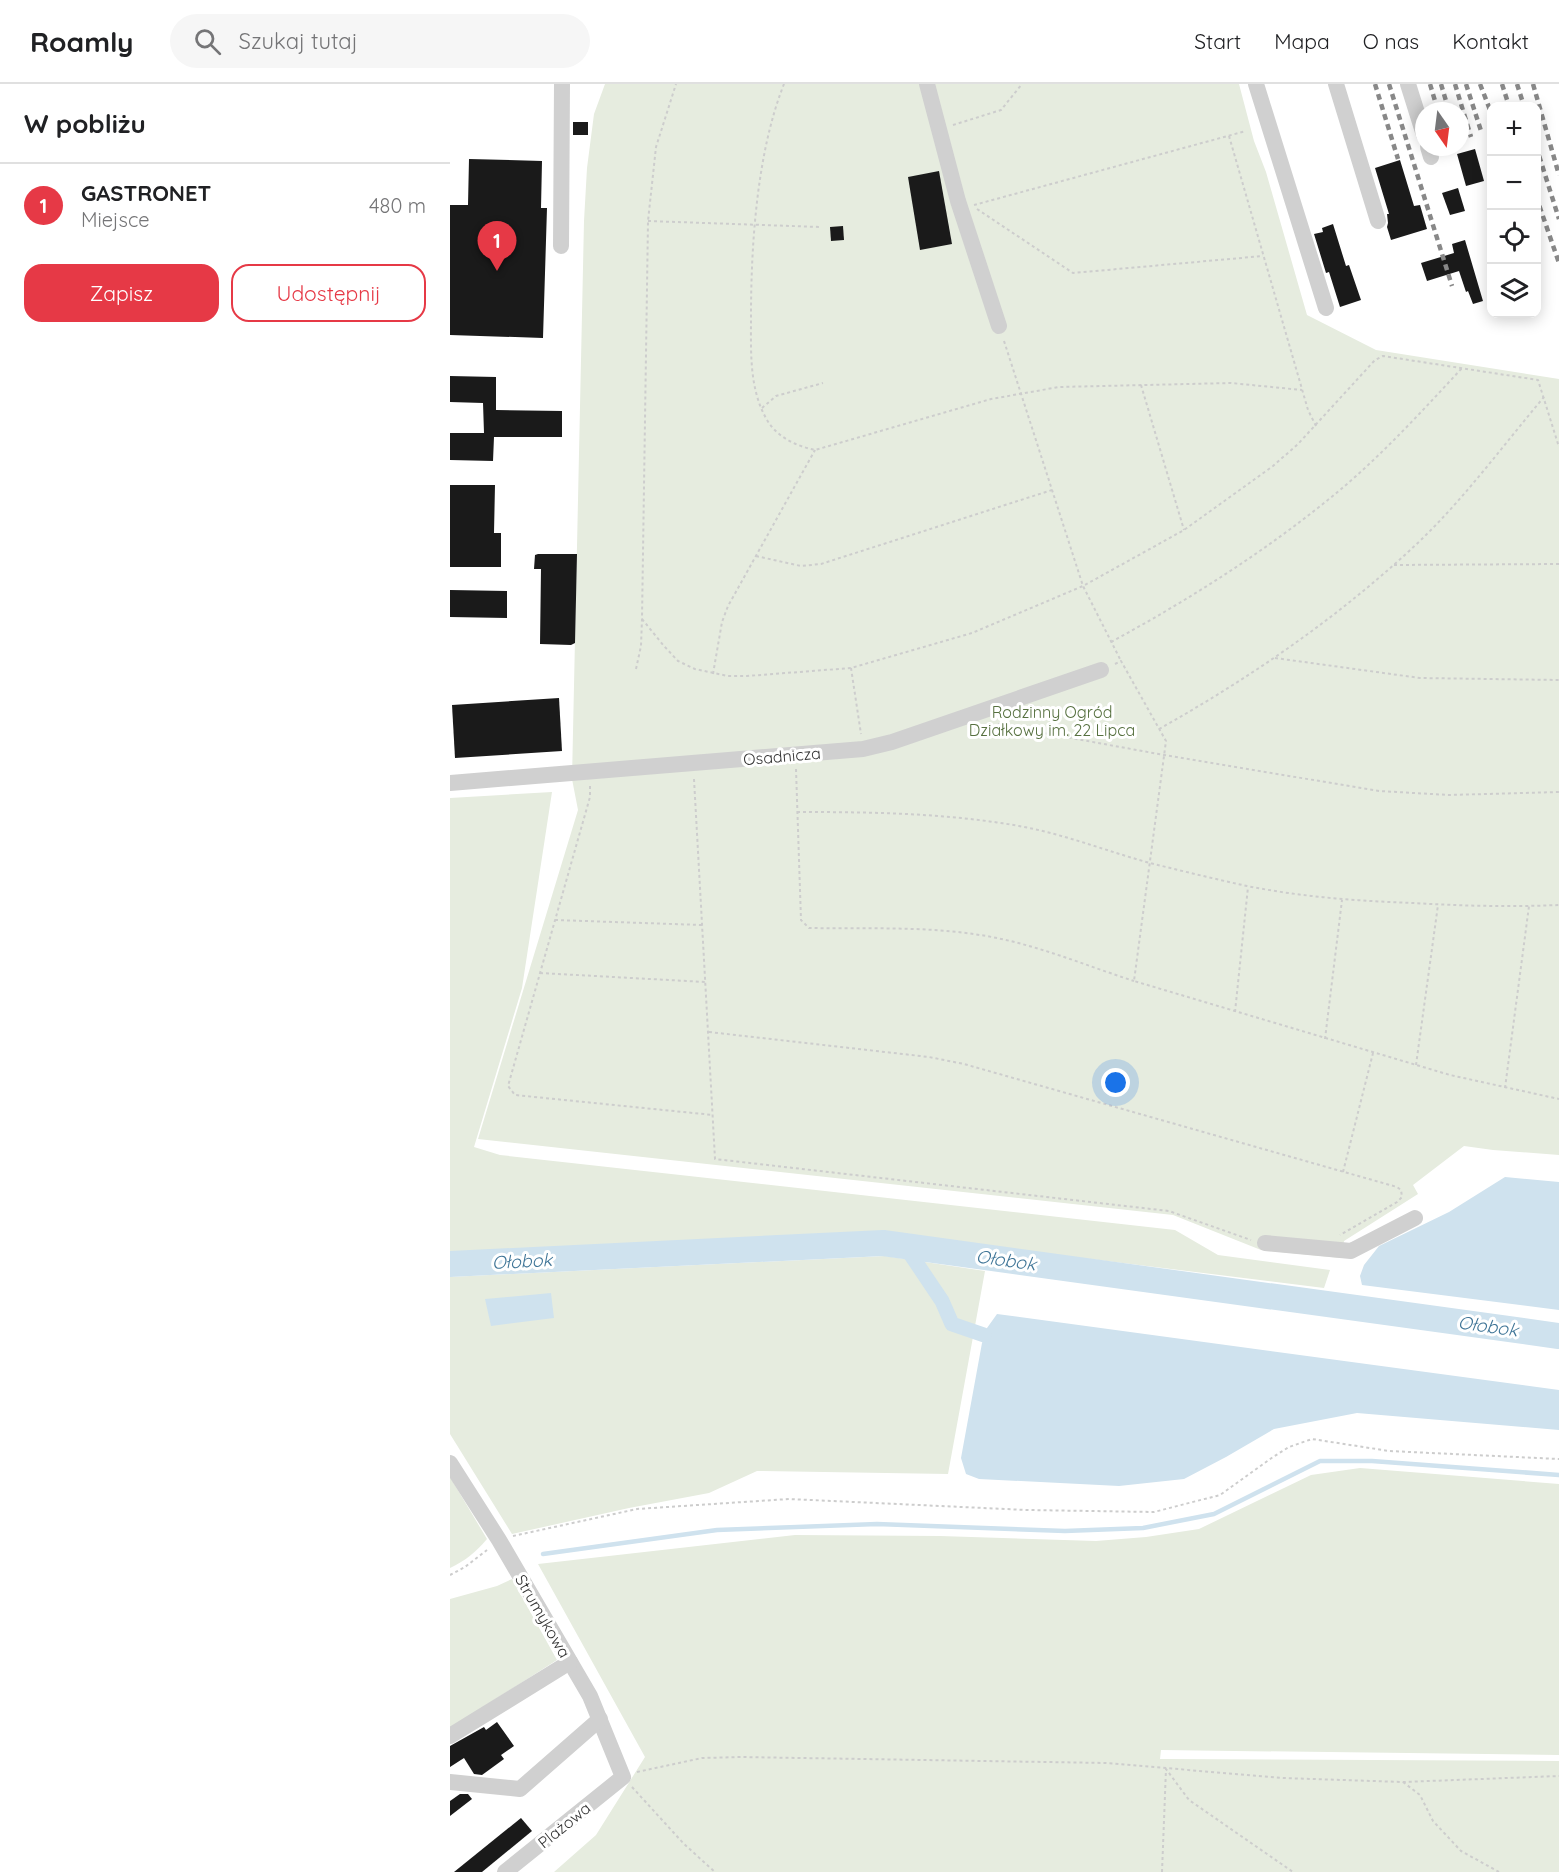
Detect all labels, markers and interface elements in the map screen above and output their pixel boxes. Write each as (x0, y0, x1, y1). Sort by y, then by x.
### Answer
search box (170, 14, 590, 68)
text: Roamly (30, 24, 134, 59)
icon: search (191, 25, 224, 58)
text: Szukaj tutaj (239, 27, 358, 55)
text: Start (1194, 28, 1241, 54)
text: Mapa (1274, 28, 1330, 54)
text: O nas (1363, 28, 1419, 54)
text: Kontakt (1452, 28, 1529, 54)
north arrow (1415, 102, 1469, 156)
map controls (1487, 102, 1541, 318)
button: + (1487, 102, 1541, 156)
text: W pobliżu (24, 107, 146, 140)
button: − (1487, 156, 1541, 210)
text: GASTRONET (81, 179, 211, 207)
text: 1 (40, 193, 47, 218)
text: 480 m (369, 193, 426, 218)
text: Miejsce (81, 207, 150, 232)
button: locate (1487, 210, 1541, 264)
pin: 1 (478, 222, 516, 271)
button: Zapisz (24, 264, 219, 322)
button: Udostępnij (231, 264, 426, 322)
button: layers (1487, 264, 1541, 318)
park label: Rodzinny Ogród Działkowy im. 22 Lipca (969, 702, 1135, 740)
street label: Osadnicza (742, 743, 822, 769)
your location (1101, 1068, 1130, 1097)
water label: Ołobok (975, 1244, 1039, 1276)
water label: Ołobok (491, 1248, 554, 1274)
water label: Ołobok (1457, 1310, 1521, 1342)
street label: Strumykowa (511, 1571, 575, 1661)
street label: Plażowa (534, 1798, 594, 1852)

